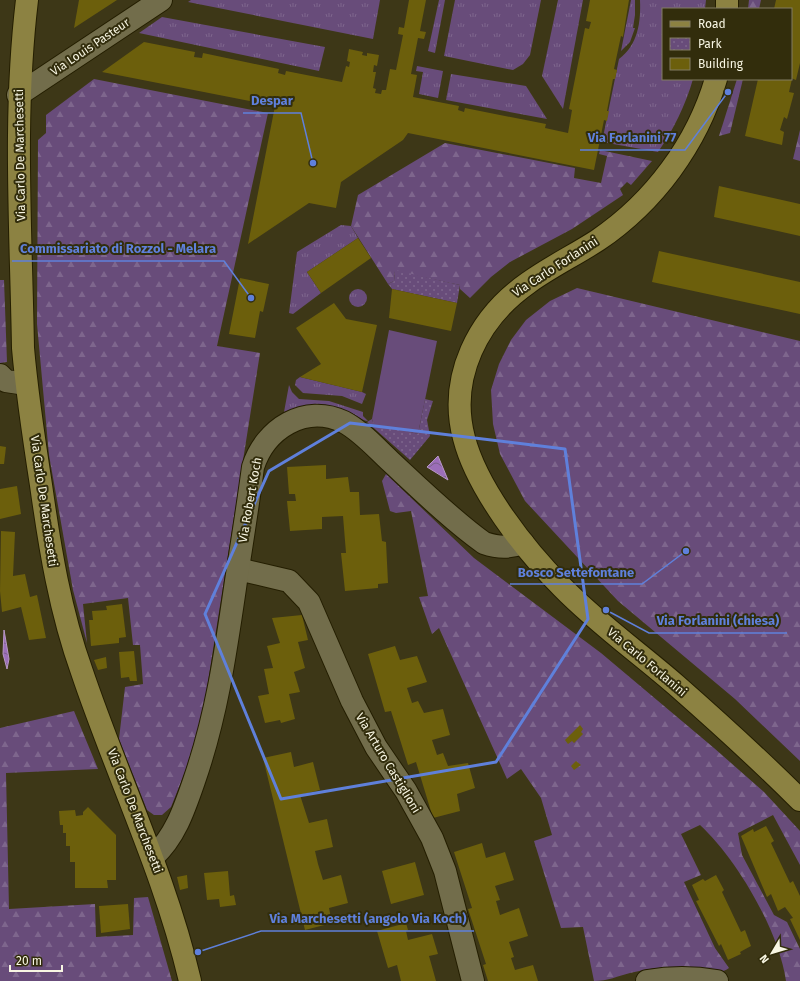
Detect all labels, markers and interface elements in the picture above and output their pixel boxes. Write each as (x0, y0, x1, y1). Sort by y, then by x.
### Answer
legend (662, 8, 792, 80)
street label: Via Louis Pasteur (48, 15, 132, 79)
text: Road (698, 17, 726, 31)
text: Park (698, 37, 722, 51)
text: Building (698, 57, 744, 71)
callout: Despar (243, 88, 301, 113)
street label: Via Carlo De Marchesetti (12, 89, 28, 221)
text: Despar (251, 93, 294, 108)
callout: Via Forlanini 77 (580, 125, 685, 150)
text: Via Forlanini 77 (587, 130, 676, 145)
street label: Via Carlo Forlanini (510, 234, 600, 300)
callout: Commissariato di Rozzol - Melara (12, 236, 224, 261)
text: Commissariato di Rozzol - Melara (20, 241, 216, 256)
street label: Via Carlo De Marchesetti (28, 435, 60, 567)
street label: Via Robert Koch (236, 456, 264, 544)
callout: Bosco Settefontane (510, 559, 642, 584)
text: Bosco Settefontane (518, 565, 634, 580)
callout: Via Forlanini (chiesa) (649, 608, 787, 633)
text: Via Forlanini (chiesa) (656, 613, 779, 628)
street label: Via Carlo Forlanini (605, 625, 689, 699)
street label: Via Arturo Castiglioni (353, 711, 423, 815)
street label: Via Carlo De Marchesetti (105, 747, 165, 875)
callout: Via Marchesetti (angolo Via Koch) (261, 906, 474, 931)
text: Via Marchesetti (angolo Via Koch) (268, 911, 467, 926)
north arrow (752, 933, 792, 973)
scale bar (10, 947, 62, 973)
text: N (757, 952, 772, 966)
text: 20 m (16, 954, 42, 968)

